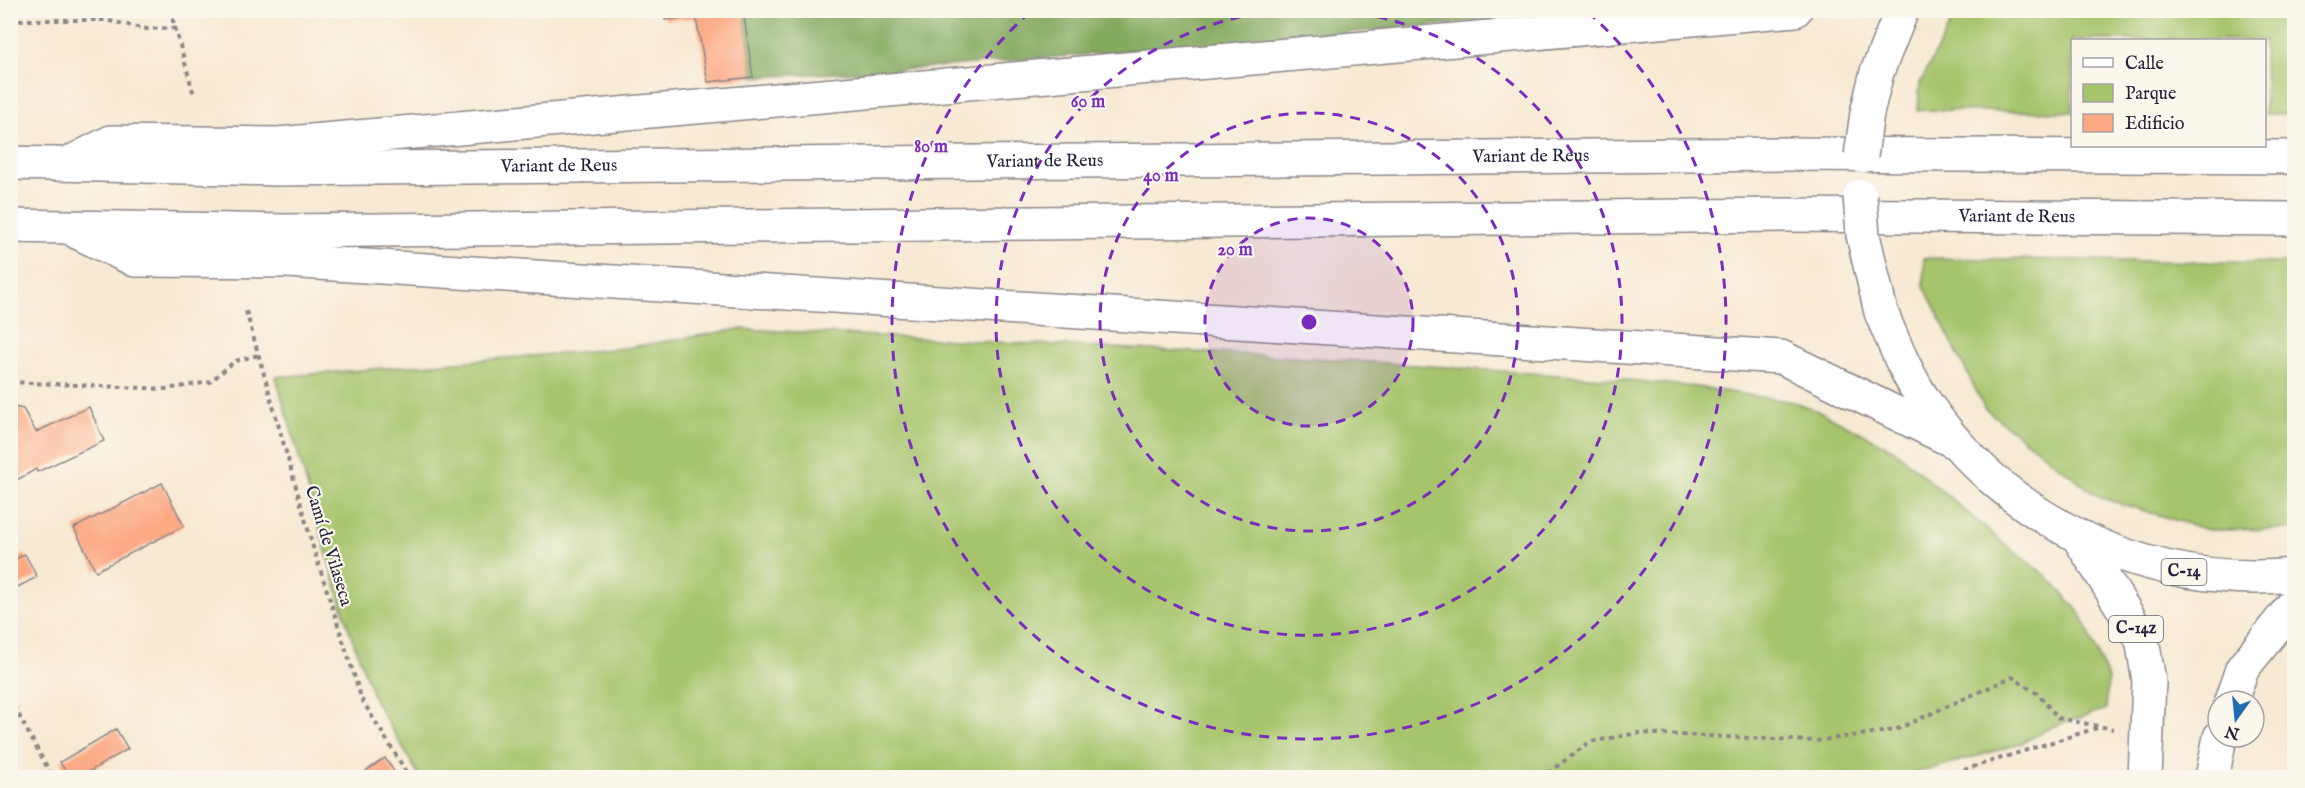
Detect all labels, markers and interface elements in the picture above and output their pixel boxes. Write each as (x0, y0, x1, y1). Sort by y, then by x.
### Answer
legend (2071, 39, 2266, 147)
text: Calle (2125, 53, 2164, 76)
text: Parque (2125, 83, 2176, 106)
text: 60 m (1071, 91, 1105, 114)
text: Edificio (2125, 113, 2185, 136)
text: 80 m (914, 136, 948, 159)
street label: Variant de Reus (1471, 144, 1589, 169)
street label: Variant de Reus (985, 149, 1103, 173)
street label: Variant de Reus (499, 154, 617, 178)
text: 40 m (1143, 165, 1179, 188)
street label: Variant de Reus (1957, 205, 2075, 229)
text: 20 m (1217, 239, 1253, 262)
centre of rings (1299, 312, 1319, 332)
street label: Camí de Vilaseca (299, 483, 357, 609)
road number: C-14 (2162, 559, 2206, 585)
road number: C-14z (2109, 616, 2163, 642)
north arrow (2206, 689, 2266, 749)
text: N (2223, 720, 2243, 743)

